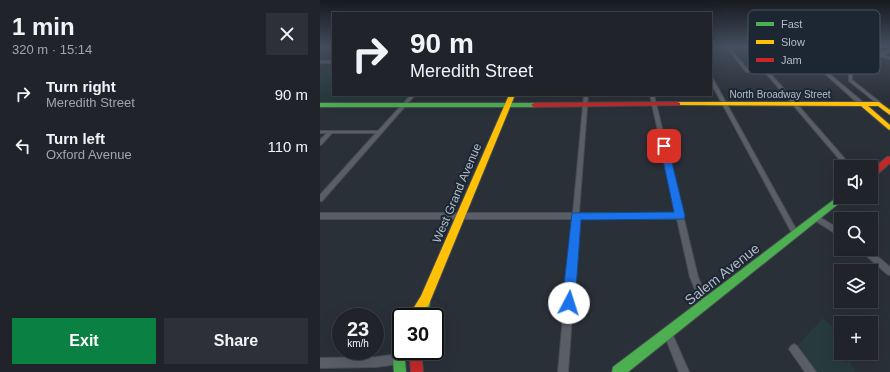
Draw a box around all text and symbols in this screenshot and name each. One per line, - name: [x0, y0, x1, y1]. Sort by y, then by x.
- legend: [748, 10, 880, 74]
- text: 1 min: [12, 13, 75, 40]
- button: close: [266, 13, 308, 55]
- text: Fast: [781, 18, 802, 30]
- icon: right: [344, 28, 396, 80]
- text: 90 m: [410, 28, 474, 59]
- text: Slow: [781, 36, 805, 48]
- text: 320 m · 15:14: [12, 42, 92, 57]
- text: Jam: [781, 54, 802, 66]
- text: Meredith Street: [410, 61, 533, 81]
- text: Turn right: [46, 78, 116, 95]
- icon: right: [12, 83, 34, 105]
- text: 90 m: [275, 86, 308, 103]
- street label: North Broadway Street: [729, 89, 831, 100]
- text: Meredith Street: [46, 95, 135, 110]
- pin: [647, 129, 681, 163]
- text: Turn left: [46, 130, 105, 147]
- icon: left: [12, 135, 34, 157]
- icon: arrive: [653, 135, 675, 157]
- text: 110 m: [267, 138, 308, 155]
- street label: West Grand Avenue: [430, 141, 484, 245]
- text: Oxford Avenue: [46, 147, 132, 162]
- map controls: [834, 160, 878, 360]
- button: sound: [834, 160, 878, 204]
- button: search: [834, 212, 878, 256]
- street label: Salem Avenue: [682, 240, 763, 308]
- button: layers: [834, 264, 878, 308]
- position arrow: [548, 282, 590, 324]
- speed limit sign: 30: [392, 308, 444, 360]
- button: +: [834, 316, 878, 360]
- button: Exit: [12, 318, 156, 364]
- button: Share: [164, 318, 308, 364]
- text: 23: [347, 318, 369, 340]
- text: km/h: [347, 338, 369, 349]

